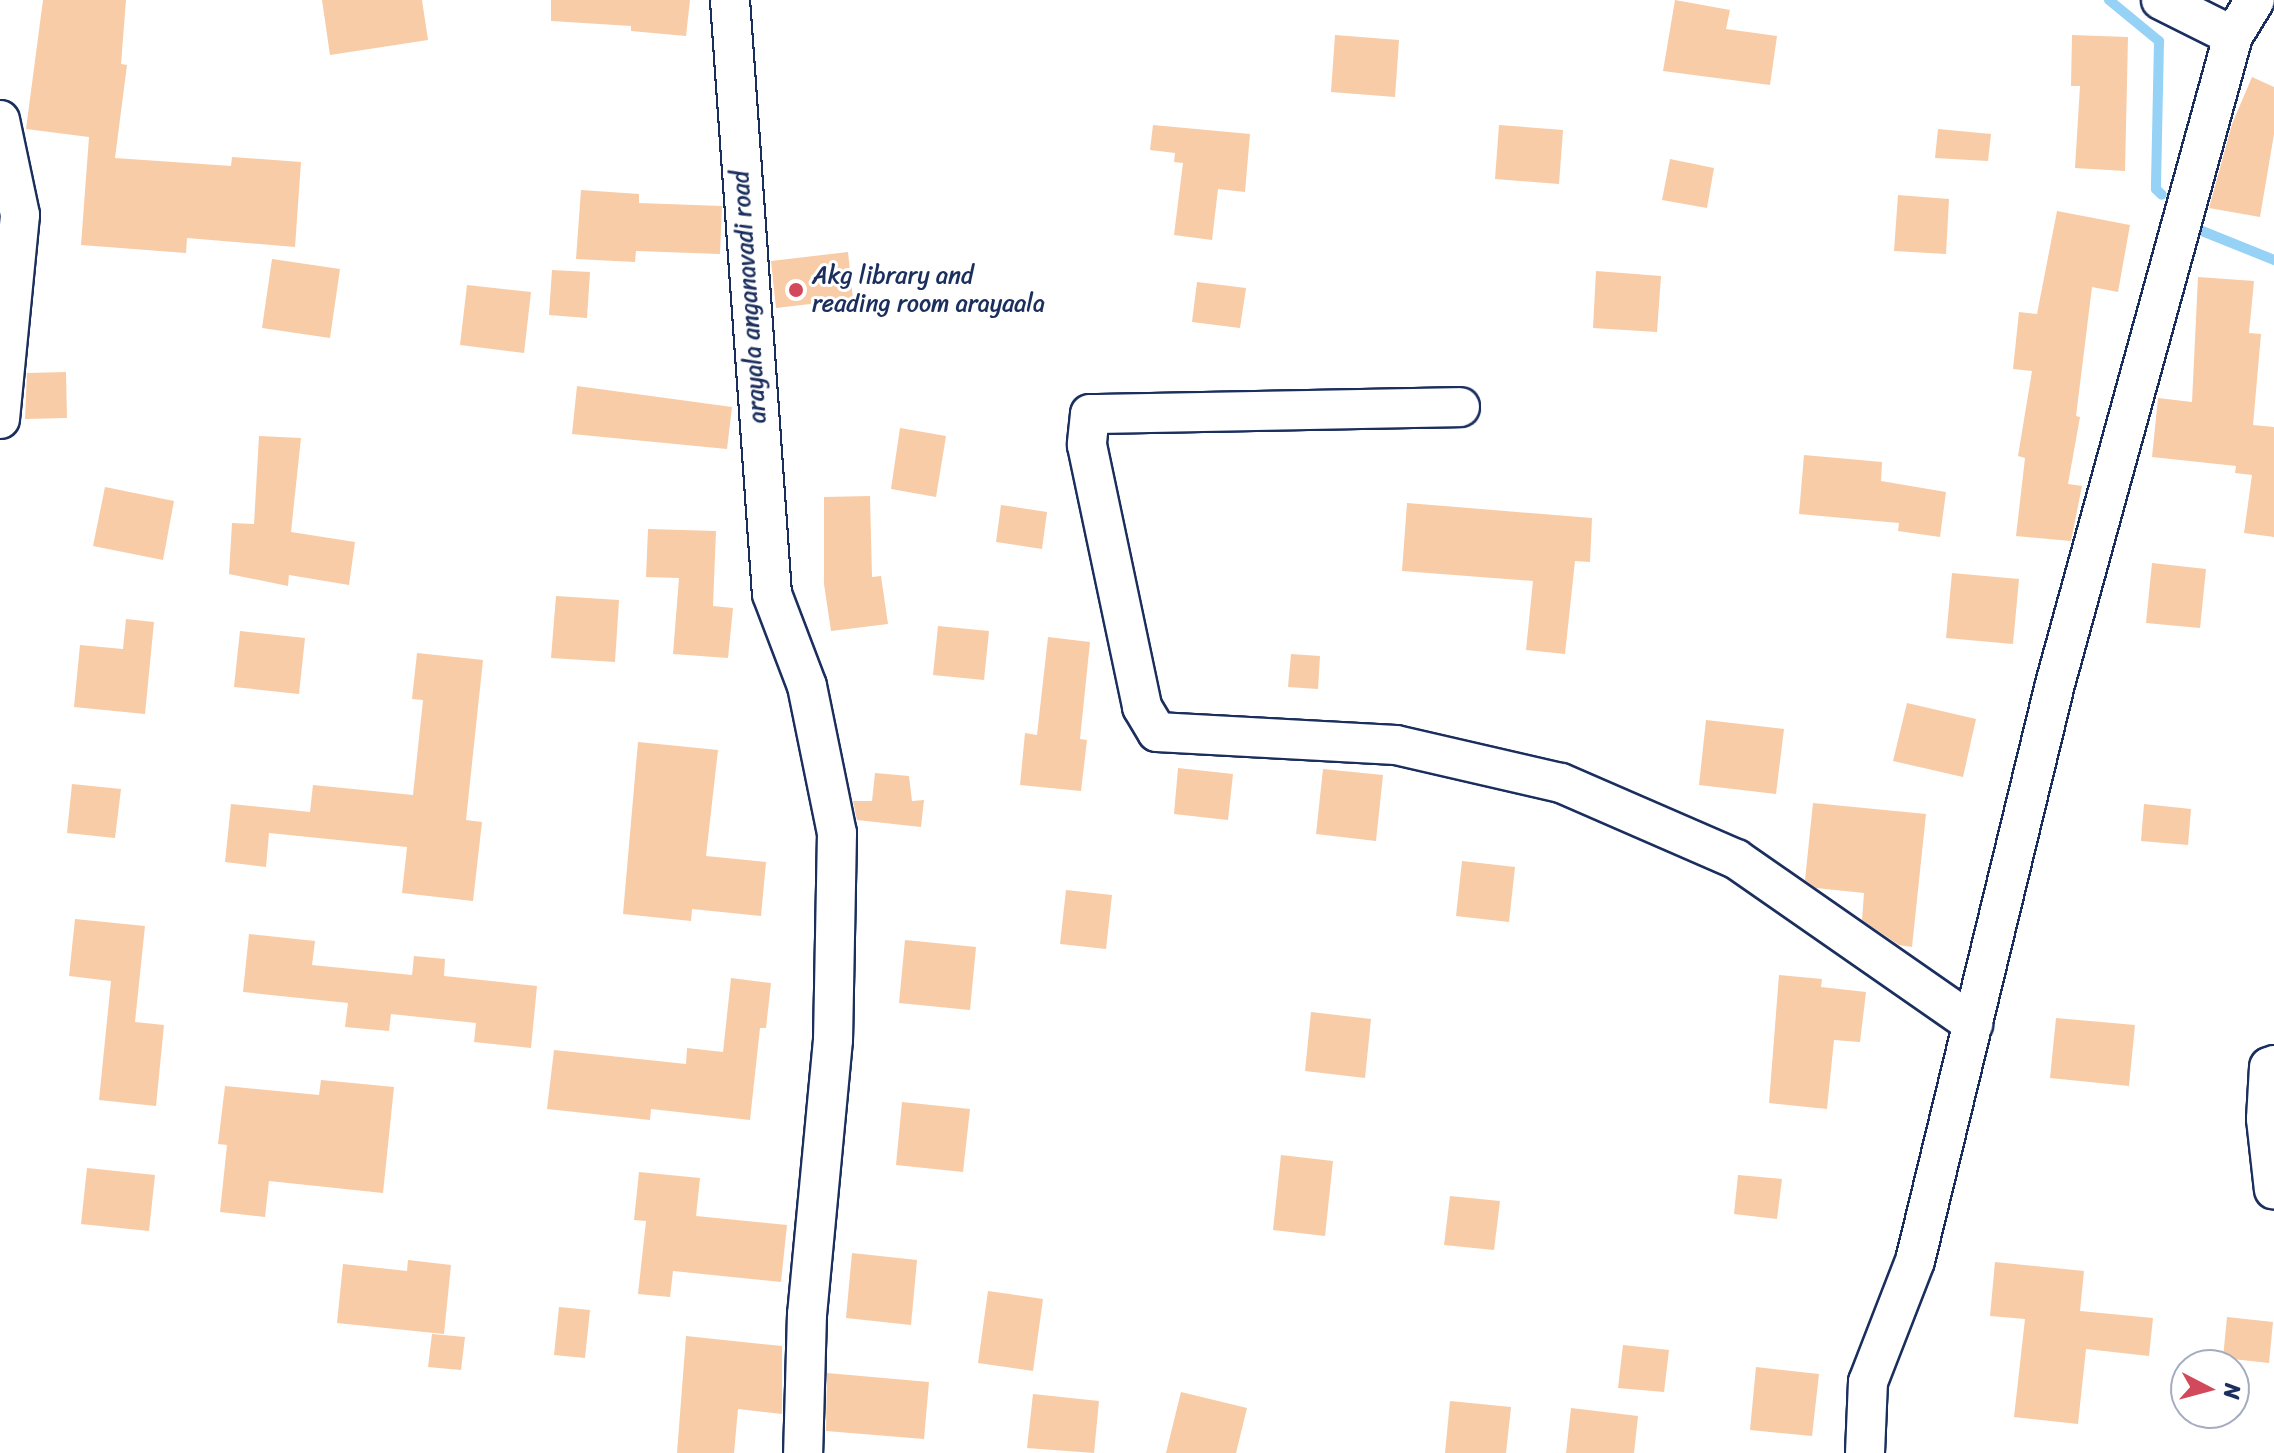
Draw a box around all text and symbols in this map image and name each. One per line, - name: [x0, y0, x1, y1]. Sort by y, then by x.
- street label: arayala anganavadi road: [726, 170, 772, 424]
- place label: Akg library and reading room arayaala: [812, 262, 1045, 318]
- marker: Akg library and reading room arayaala: [787, 281, 805, 299]
- north arrow: [2170, 1349, 2250, 1429]
- text: N: [2212, 1382, 2253, 1401]

